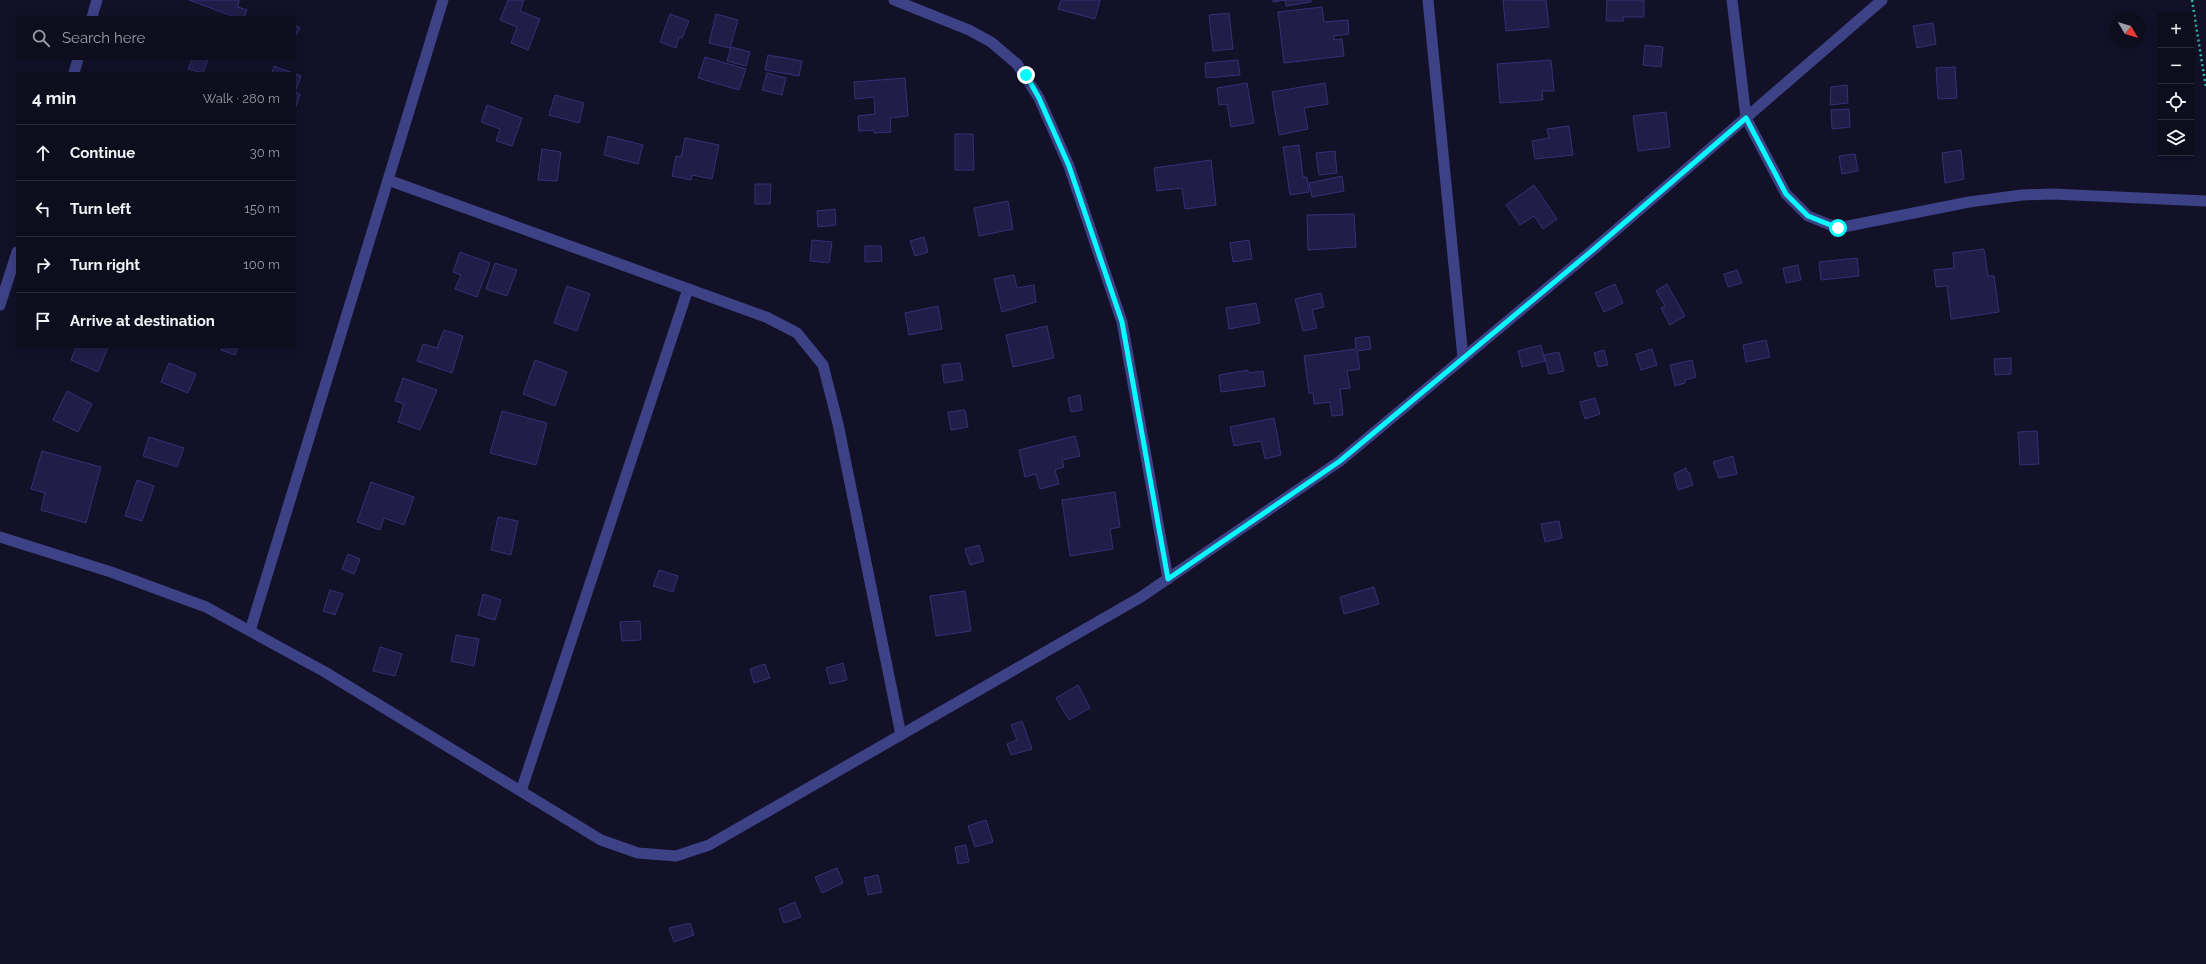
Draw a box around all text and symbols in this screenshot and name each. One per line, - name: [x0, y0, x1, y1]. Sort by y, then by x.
- north arrow: [2110, 12, 2146, 48]
- map controls: [2158, 12, 2194, 156]
- button: +: [2158, 12, 2194, 48]
- search box: [16, 16, 296, 60]
- icon: search: [30, 27, 52, 49]
- text: Search here: [62, 29, 145, 47]
- button: −: [2158, 48, 2194, 84]
- route end: [1017, 66, 1035, 84]
- button: locate: [2158, 84, 2194, 120]
- text: 4 min: [32, 88, 76, 108]
- text: Walk · 280 m: [203, 91, 280, 106]
- button: layers: [2158, 120, 2194, 156]
- icon: ahead: [32, 142, 54, 164]
- text: Continue: [70, 144, 135, 162]
- text: 30 m: [250, 145, 280, 160]
- icon: left: [32, 198, 54, 220]
- text: Turn left: [70, 200, 131, 218]
- text: 150 m: [244, 201, 280, 216]
- route start: [1829, 219, 1847, 237]
- icon: right: [32, 254, 54, 276]
- text: Turn right: [70, 256, 140, 274]
- text: 100 m: [243, 257, 280, 272]
- icon: arrive: [32, 310, 54, 332]
- text: Arrive at destination: [70, 312, 215, 330]

